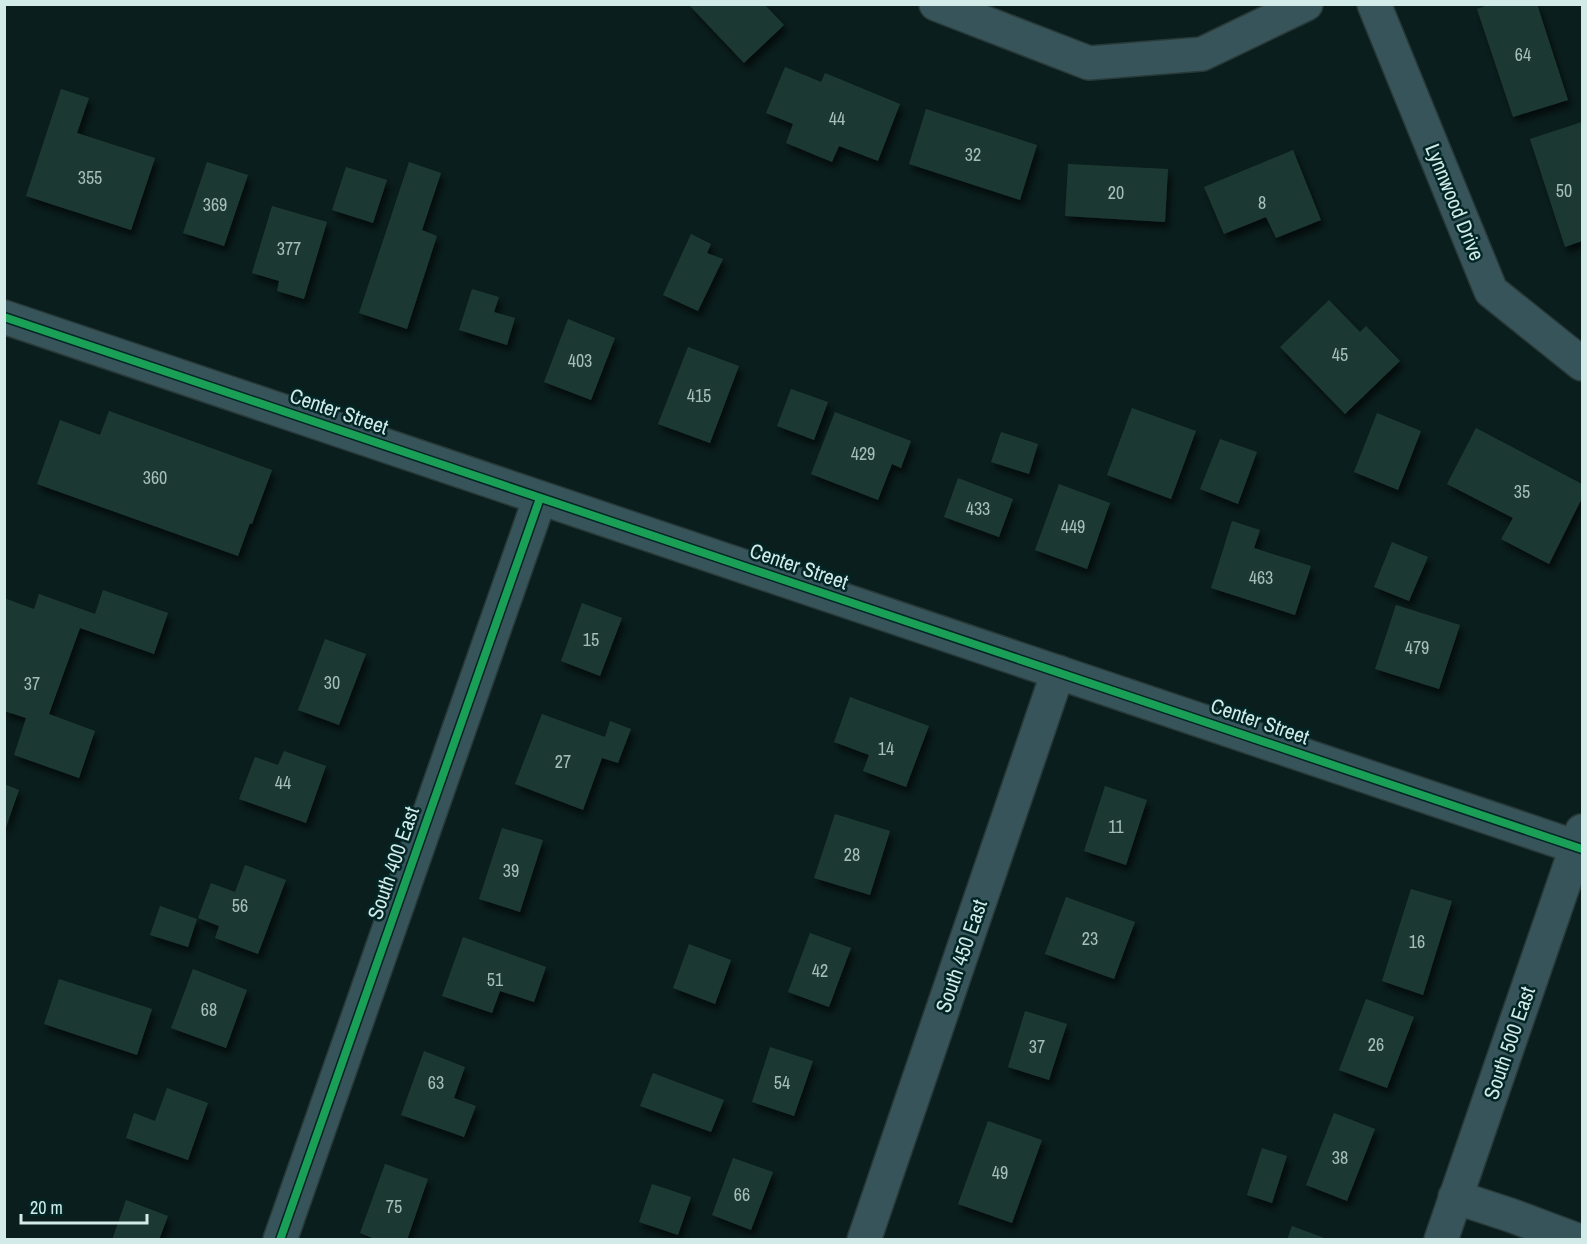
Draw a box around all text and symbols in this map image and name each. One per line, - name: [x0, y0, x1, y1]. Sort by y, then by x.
- house number: 64: [1515, 42, 1531, 67]
- house number: 44: [829, 106, 845, 131]
- street label: Lynnwood Drive: [1418, 139, 1492, 265]
- house number: 32: [965, 142, 981, 167]
- house number: 355: [78, 165, 102, 190]
- house number: 50: [1556, 178, 1572, 203]
- house number: 20: [1108, 180, 1124, 205]
- house number: 8: [1258, 190, 1266, 215]
- house number: 369: [203, 192, 227, 217]
- house number: 377: [277, 236, 301, 261]
- house number: 45: [1332, 342, 1348, 367]
- house number: 403: [568, 348, 592, 373]
- street label: Center Street: [286, 381, 392, 441]
- house number: 415: [687, 383, 711, 408]
- house number: 429: [851, 441, 875, 466]
- house number: 360: [143, 465, 167, 490]
- house number: 35: [1514, 479, 1530, 504]
- house number: 433: [966, 496, 990, 521]
- house number: 449: [1061, 514, 1085, 539]
- street label: Center Street: [746, 536, 852, 596]
- house number: 463: [1249, 565, 1273, 590]
- house number: 15: [583, 627, 599, 652]
- house number: 479: [1405, 635, 1429, 660]
- house number: 30: [324, 670, 340, 695]
- house number: 37: [24, 671, 40, 696]
- street label: Center Street: [1207, 691, 1313, 751]
- house number: 14: [878, 736, 894, 761]
- house number: 27: [555, 749, 571, 774]
- house number: 44: [275, 770, 291, 795]
- street label: South 400 East: [360, 802, 426, 923]
- house number: 11: [1108, 814, 1124, 839]
- house number: 28: [844, 842, 860, 867]
- house number: 39: [503, 858, 519, 883]
- house number: 56: [232, 893, 248, 918]
- street label: South 450 East: [928, 895, 994, 1016]
- house number: 23: [1082, 926, 1098, 951]
- house number: 16: [1409, 929, 1425, 954]
- house number: 42: [812, 958, 828, 983]
- house number: 51: [487, 967, 504, 992]
- street label: South 500 East: [1476, 982, 1542, 1103]
- house number: 68: [201, 997, 217, 1022]
- house number: 26: [1368, 1032, 1384, 1057]
- house number: 37: [1029, 1034, 1045, 1059]
- house number: 63: [428, 1070, 444, 1095]
- house number: 54: [774, 1070, 790, 1095]
- house number: 38: [1332, 1145, 1348, 1170]
- house number: 49: [992, 1160, 1008, 1185]
- house number: 66: [734, 1182, 750, 1207]
- scale bar: [21, 1187, 147, 1225]
- house number: 75: [386, 1194, 402, 1219]
- text: 20 m: [30, 1195, 63, 1220]

